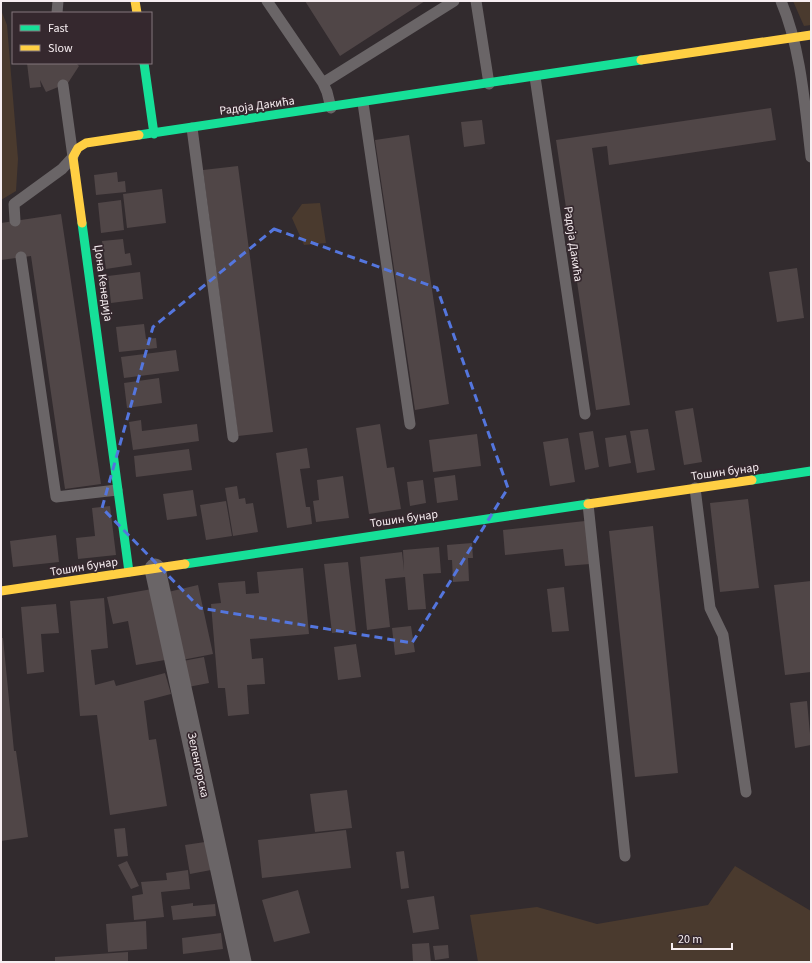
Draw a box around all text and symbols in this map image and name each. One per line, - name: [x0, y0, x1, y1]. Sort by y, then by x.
- legend: [12, 12, 152, 64]
- text: Fast: [48, 20, 68, 37]
- text: Slow: [48, 40, 73, 57]
- street label: Радоја Дакића: [218, 92, 296, 120]
- street label: Радоја Дакића: [559, 205, 587, 283]
- street label: Џона Кенедија: [89, 244, 117, 322]
- street label: Тошин бунар: [690, 459, 760, 485]
- street label: Тошин бунар: [369, 506, 439, 532]
- street label: Тошин бунар: [49, 553, 120, 581]
- street label: Зеленгорска: [183, 731, 213, 799]
- scale bar: [672, 925, 732, 951]
- text: 20 m: [678, 931, 702, 948]

